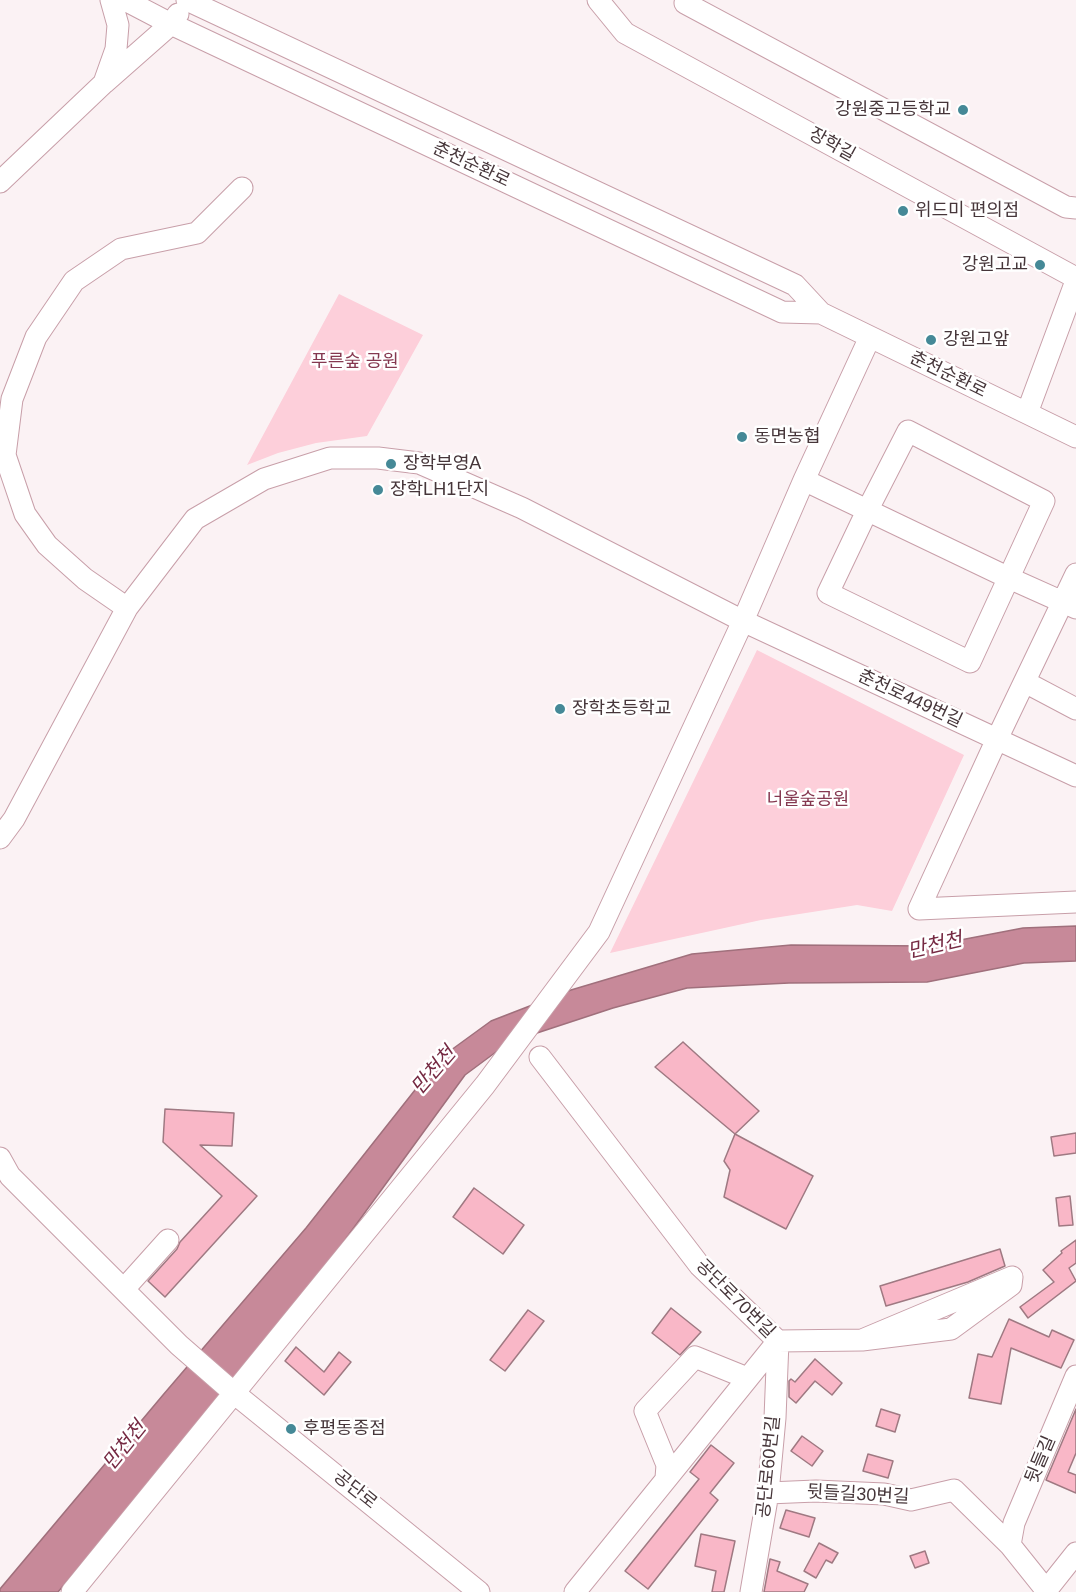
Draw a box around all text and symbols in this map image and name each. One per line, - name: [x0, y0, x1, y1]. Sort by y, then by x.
- place label: 강원중고등학교: [835, 99, 951, 121]
- marker: 강원중고등학교: [956, 103, 970, 117]
- street label: 장학길: [805, 124, 859, 166]
- street label: 춘천순환로: [429, 138, 513, 192]
- place label: 위드미 편의점: [915, 200, 1019, 222]
- marker: 위드미 편의점: [896, 204, 910, 218]
- place label: 강원고교: [962, 254, 1028, 276]
- marker: 강원고교: [1033, 258, 1047, 272]
- place label: 강원고앞: [943, 329, 1009, 351]
- marker: 강원고앞: [924, 333, 938, 347]
- street label: 춘천순환로: [906, 347, 990, 403]
- park label: 푸른숲 공원: [311, 351, 399, 373]
- place label: 동면농협: [754, 426, 820, 448]
- marker: 동면농협: [735, 430, 749, 444]
- place label: 장학부영A: [403, 453, 481, 475]
- marker: 장학부영A: [384, 457, 398, 471]
- place label: 장학LH1단지: [390, 479, 489, 501]
- marker: 장학LH1단지: [371, 483, 385, 497]
- street label: 춘천로449번길: [854, 665, 966, 733]
- place label: 장학초등학교: [572, 698, 671, 720]
- marker: 장학초등학교: [553, 702, 567, 716]
- park label: 너울숲공원: [767, 789, 849, 811]
- water label: 만천천: [905, 928, 965, 964]
- water label: 만천천: [407, 1042, 461, 1100]
- street label: 공단로70번길: [691, 1255, 779, 1343]
- street label: 공단로60번길: [753, 1415, 785, 1519]
- water label: 만천천: [98, 1417, 152, 1475]
- place label: 후평동종점: [303, 1418, 386, 1440]
- marker: 후평동종점: [284, 1422, 298, 1436]
- street label: 뒷들길: [1021, 1433, 1061, 1487]
- street label: 공단로: [329, 1466, 381, 1514]
- street label: 뒷들길30번길: [806, 1482, 910, 1508]

